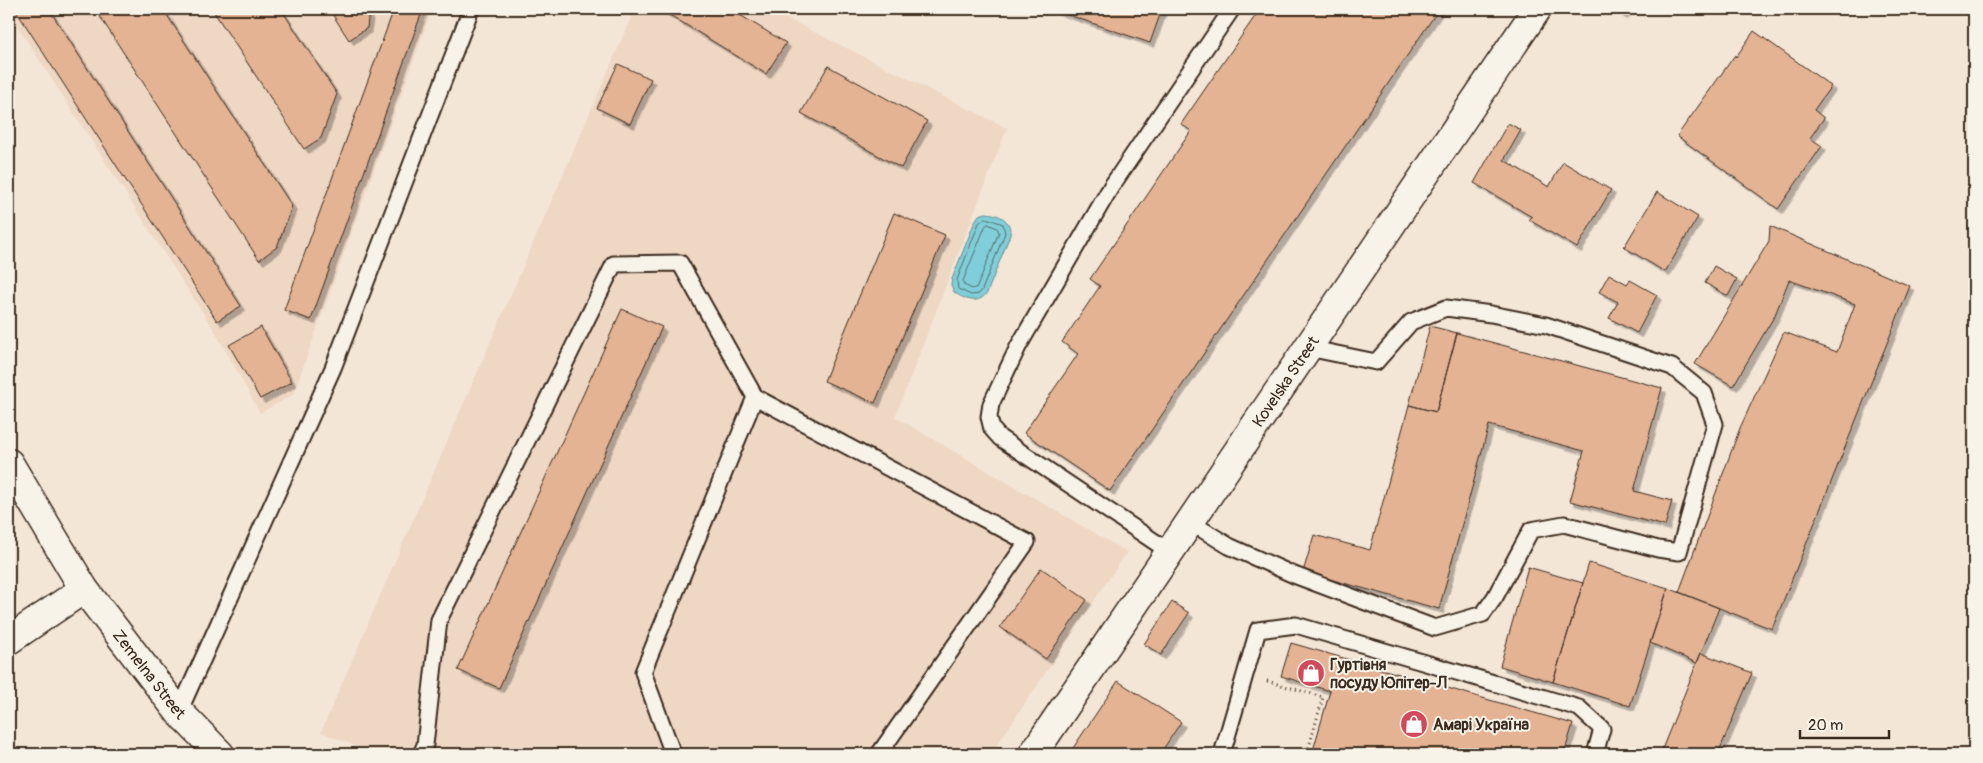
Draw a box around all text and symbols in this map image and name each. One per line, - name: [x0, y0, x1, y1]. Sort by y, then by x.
- street label: Kovelska Street: [1248, 332, 1324, 431]
- street label: Zemelna Street: [108, 626, 190, 724]
- place label: Гуртівня посуду Юпітер-Л: [1330, 655, 1448, 693]
- shop icon: Гуртівня посуду Юпітер-Л: [1296, 658, 1326, 688]
- scale bar: [1800, 708, 1889, 740]
- shop icon: Амарі Україна: [1399, 709, 1429, 739]
- place label: Амарі Україна: [1433, 715, 1529, 735]
- text: 20 m: [1808, 716, 1843, 735]

